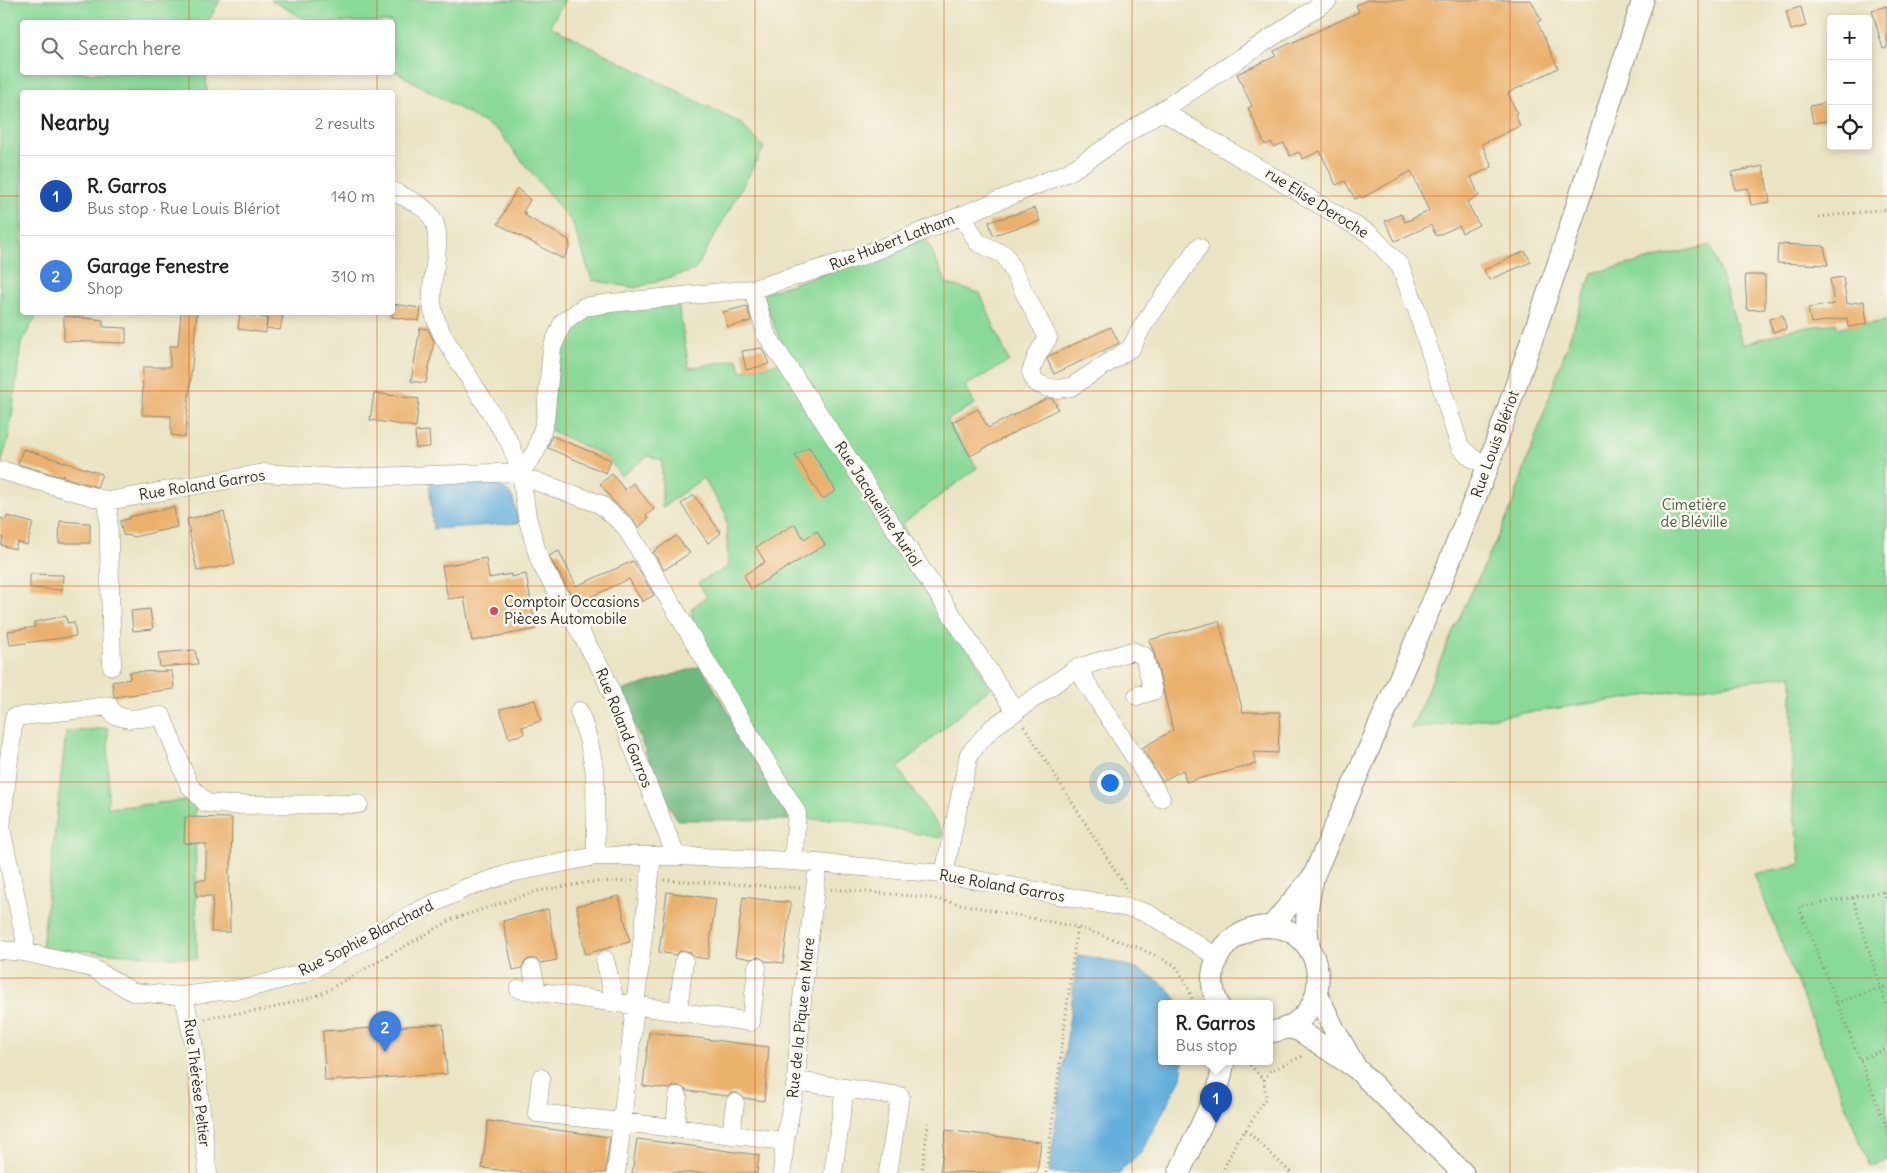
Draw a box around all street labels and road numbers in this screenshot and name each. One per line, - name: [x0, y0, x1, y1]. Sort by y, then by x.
- street label: rue Elise Deroche: [1262, 163, 1372, 242]
- street label: Rue Hubert Latham: [827, 209, 957, 274]
- street label: Rue Louis Blériot: [1466, 388, 1523, 500]
- street label: Rue Jacqueline Auriol: [831, 438, 926, 570]
- street label: Rue Roland Garros: [138, 465, 266, 504]
- street label: Rue Roland Garros: [592, 665, 657, 791]
- street label: Rue Roland Garros: [938, 865, 1067, 906]
- street label: Rue Sophie Blanchard: [295, 895, 437, 980]
- street label: Rue de la Pique en Mare: [783, 937, 818, 1099]
- street label: Rue Thérèse Peltier: [180, 1018, 215, 1148]

